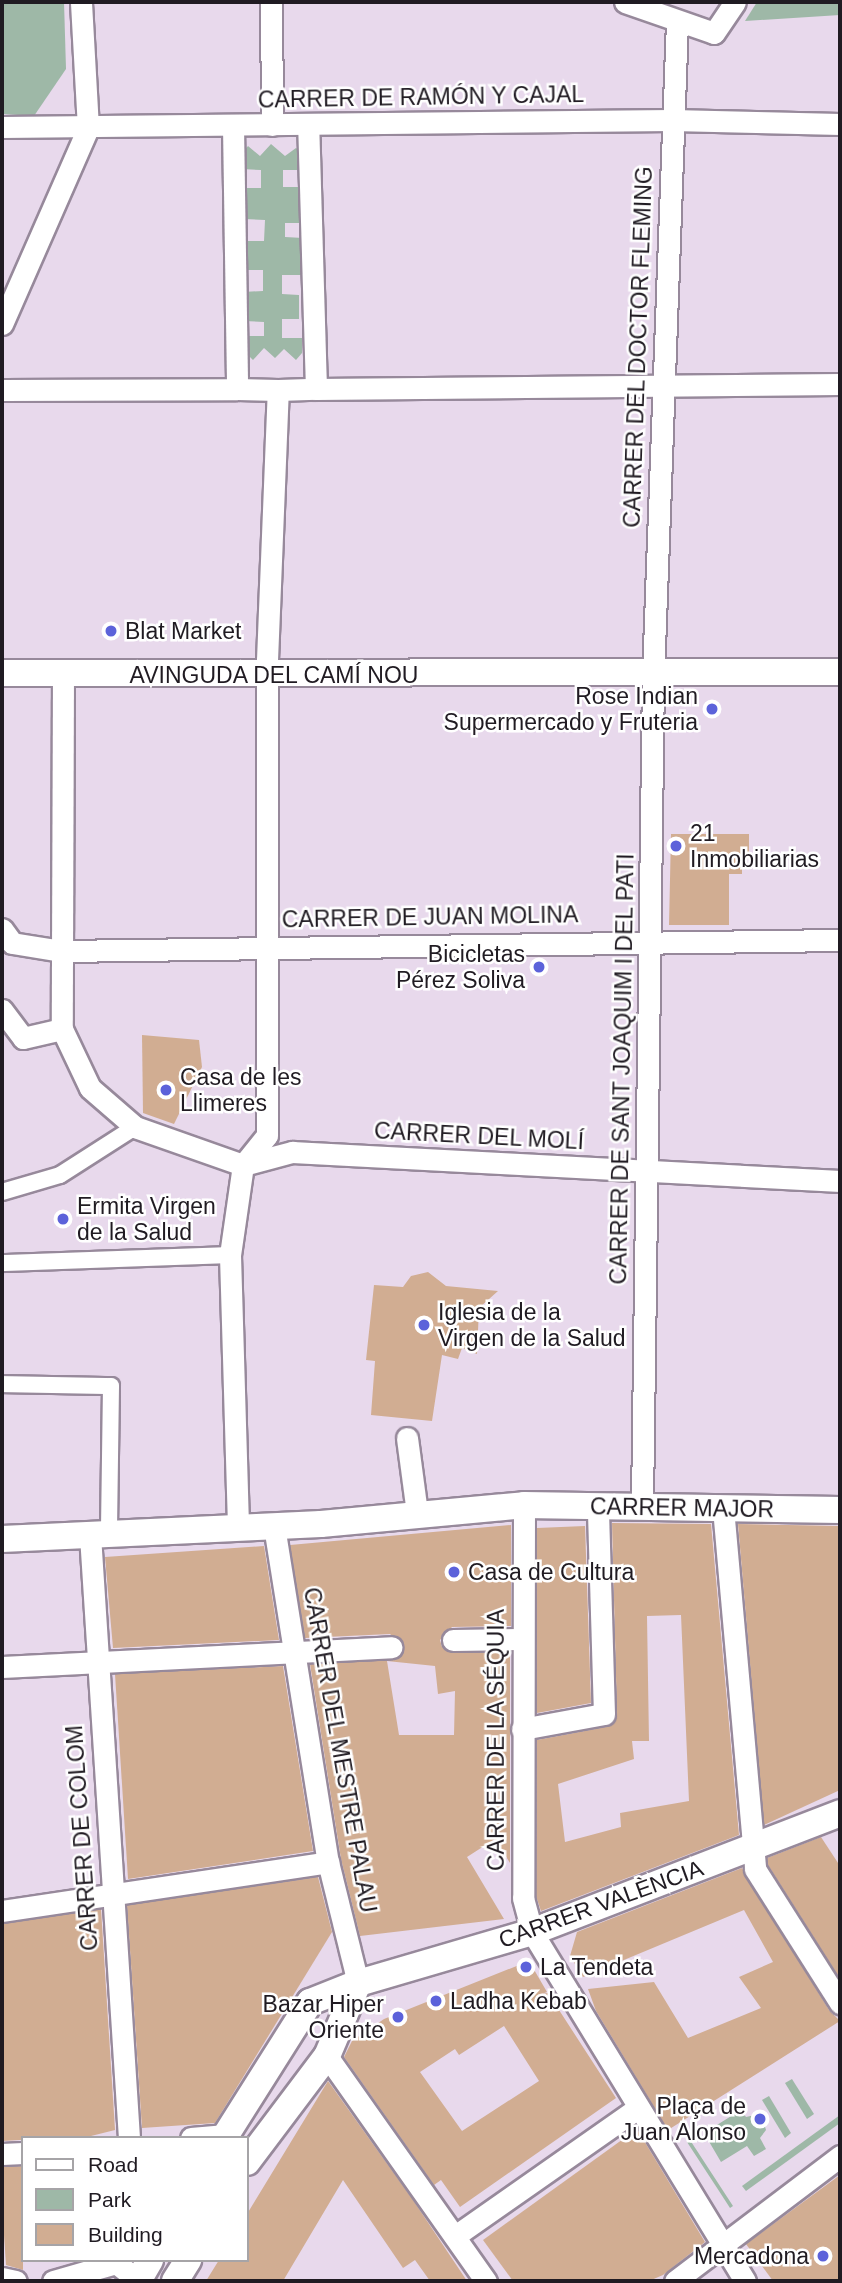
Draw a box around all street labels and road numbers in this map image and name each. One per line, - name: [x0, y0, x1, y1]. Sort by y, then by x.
- street label: CARRER DE RAMÓN Y CAJAL: [257, 80, 585, 114]
- street label: CARRER DEL DOCTOR FLEMING: [618, 165, 658, 529]
- street label: AVINGUDA DEL CAMÍ NOU: [129, 661, 419, 689]
- street label: CARRER DE SANT JOAQUIM I DEL PATI: [604, 853, 640, 1285]
- street label: CARRER DE JUAN MOLINA: [282, 901, 578, 933]
- street label: CARRER DEL MOLÍ: [373, 1117, 585, 1155]
- street label: CARRER MAJOR: [590, 1493, 774, 1523]
- street label: CARRER DEL MESTRE PALAU: [298, 1585, 382, 1915]
- street label: CARRER DE LA SÉQUIA: [482, 1608, 510, 1872]
- street label: CARRER DE COLOM: [60, 1724, 104, 1952]
- street label: CARRER VALÈNCIA: [495, 1854, 707, 1954]

